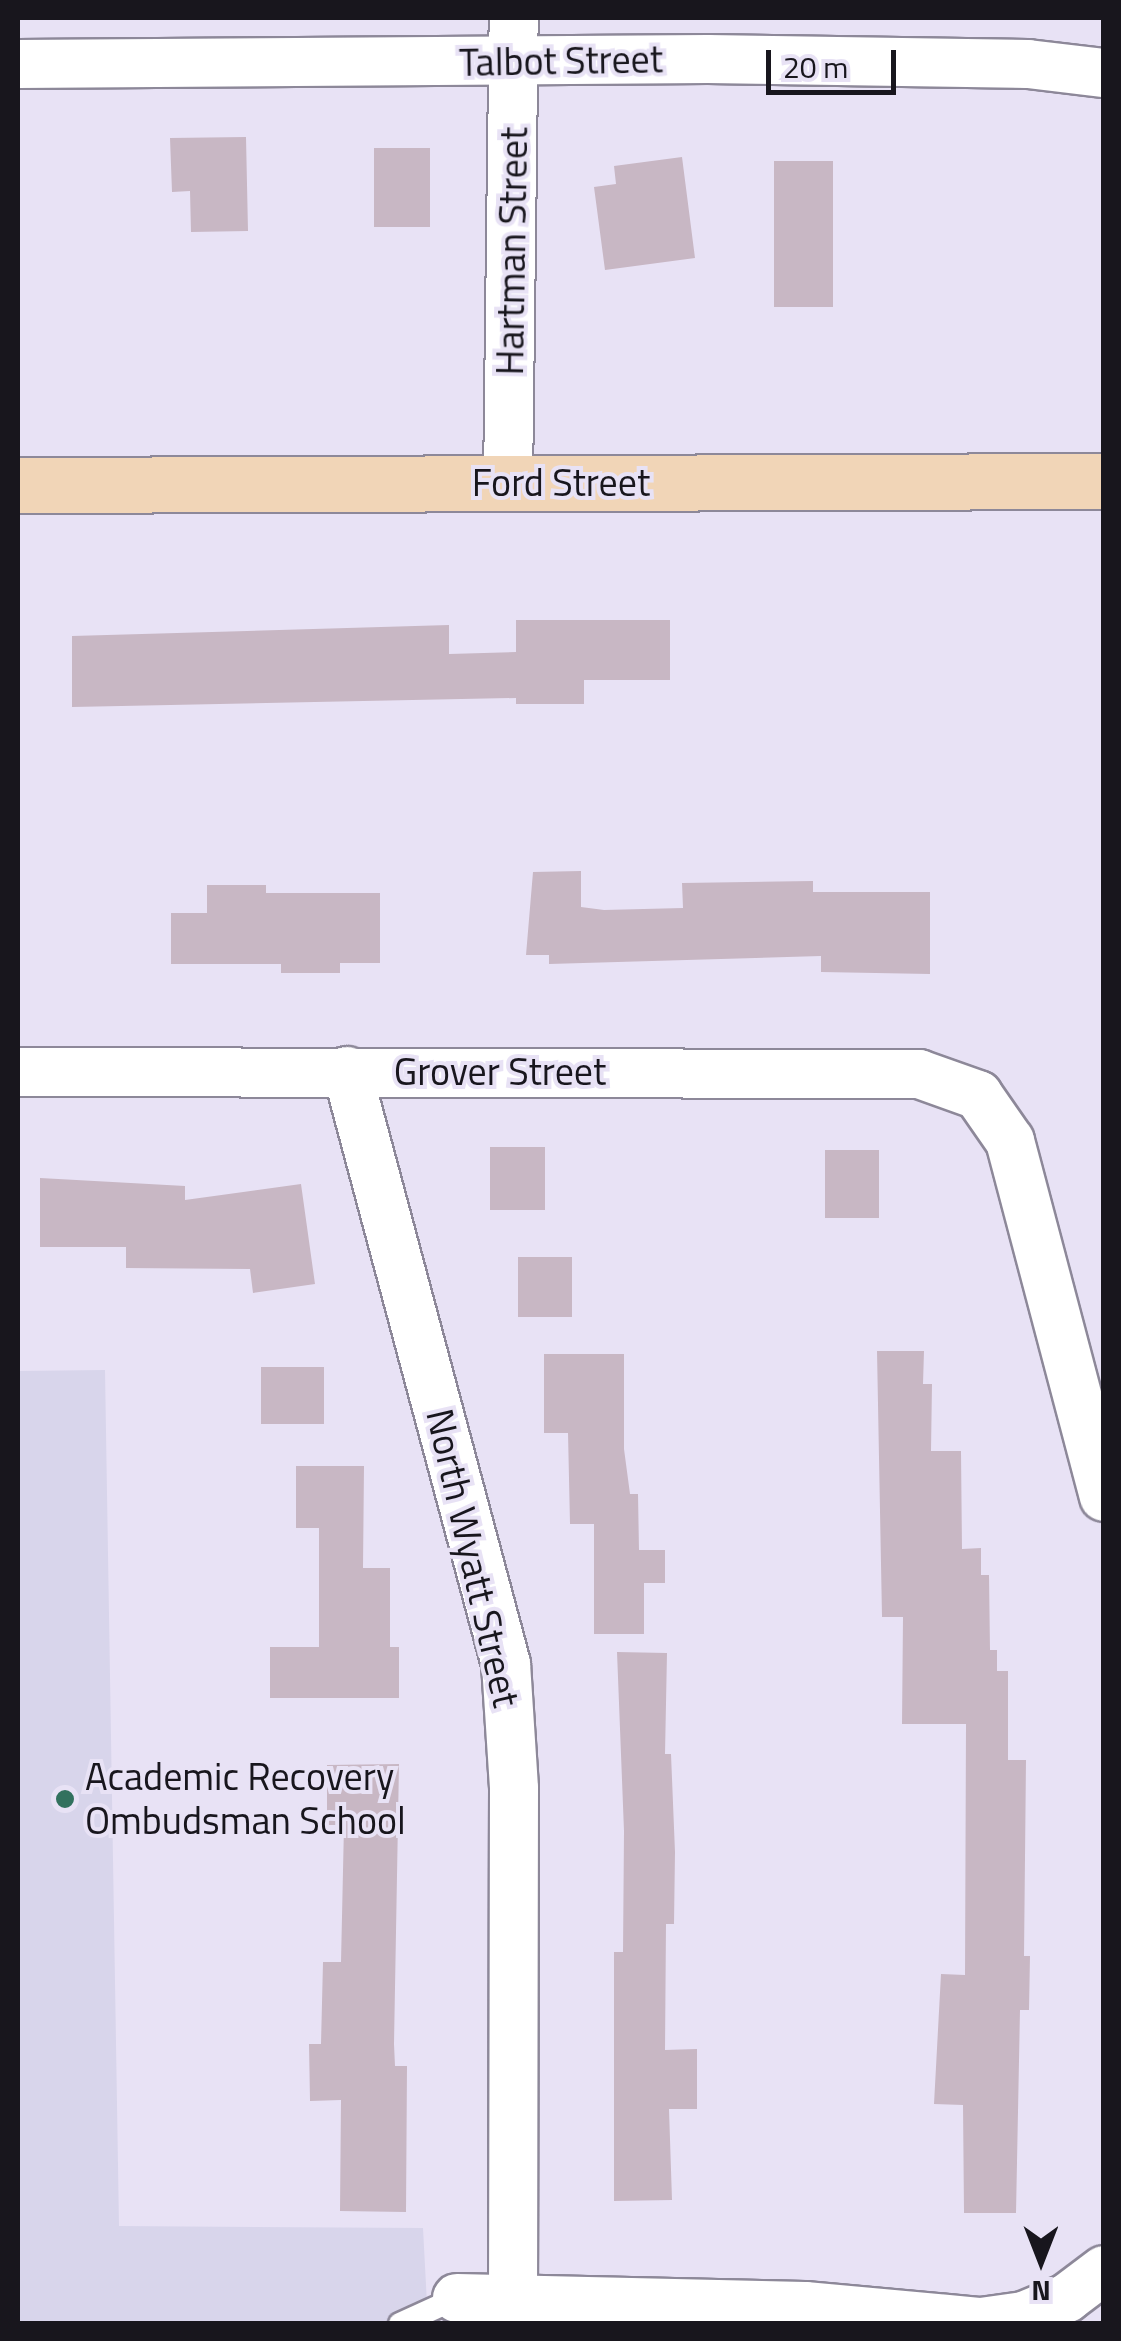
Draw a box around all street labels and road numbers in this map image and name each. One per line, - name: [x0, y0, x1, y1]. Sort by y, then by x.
- street label: Talbot Street: [459, 36, 663, 86]
- street label: Hartman Street: [487, 126, 537, 376]
- street label: Ford Street: [472, 460, 650, 506]
- street label: Grover Street: [394, 1049, 606, 1095]
- street label: North Wyatt Street: [417, 1405, 529, 1711]

